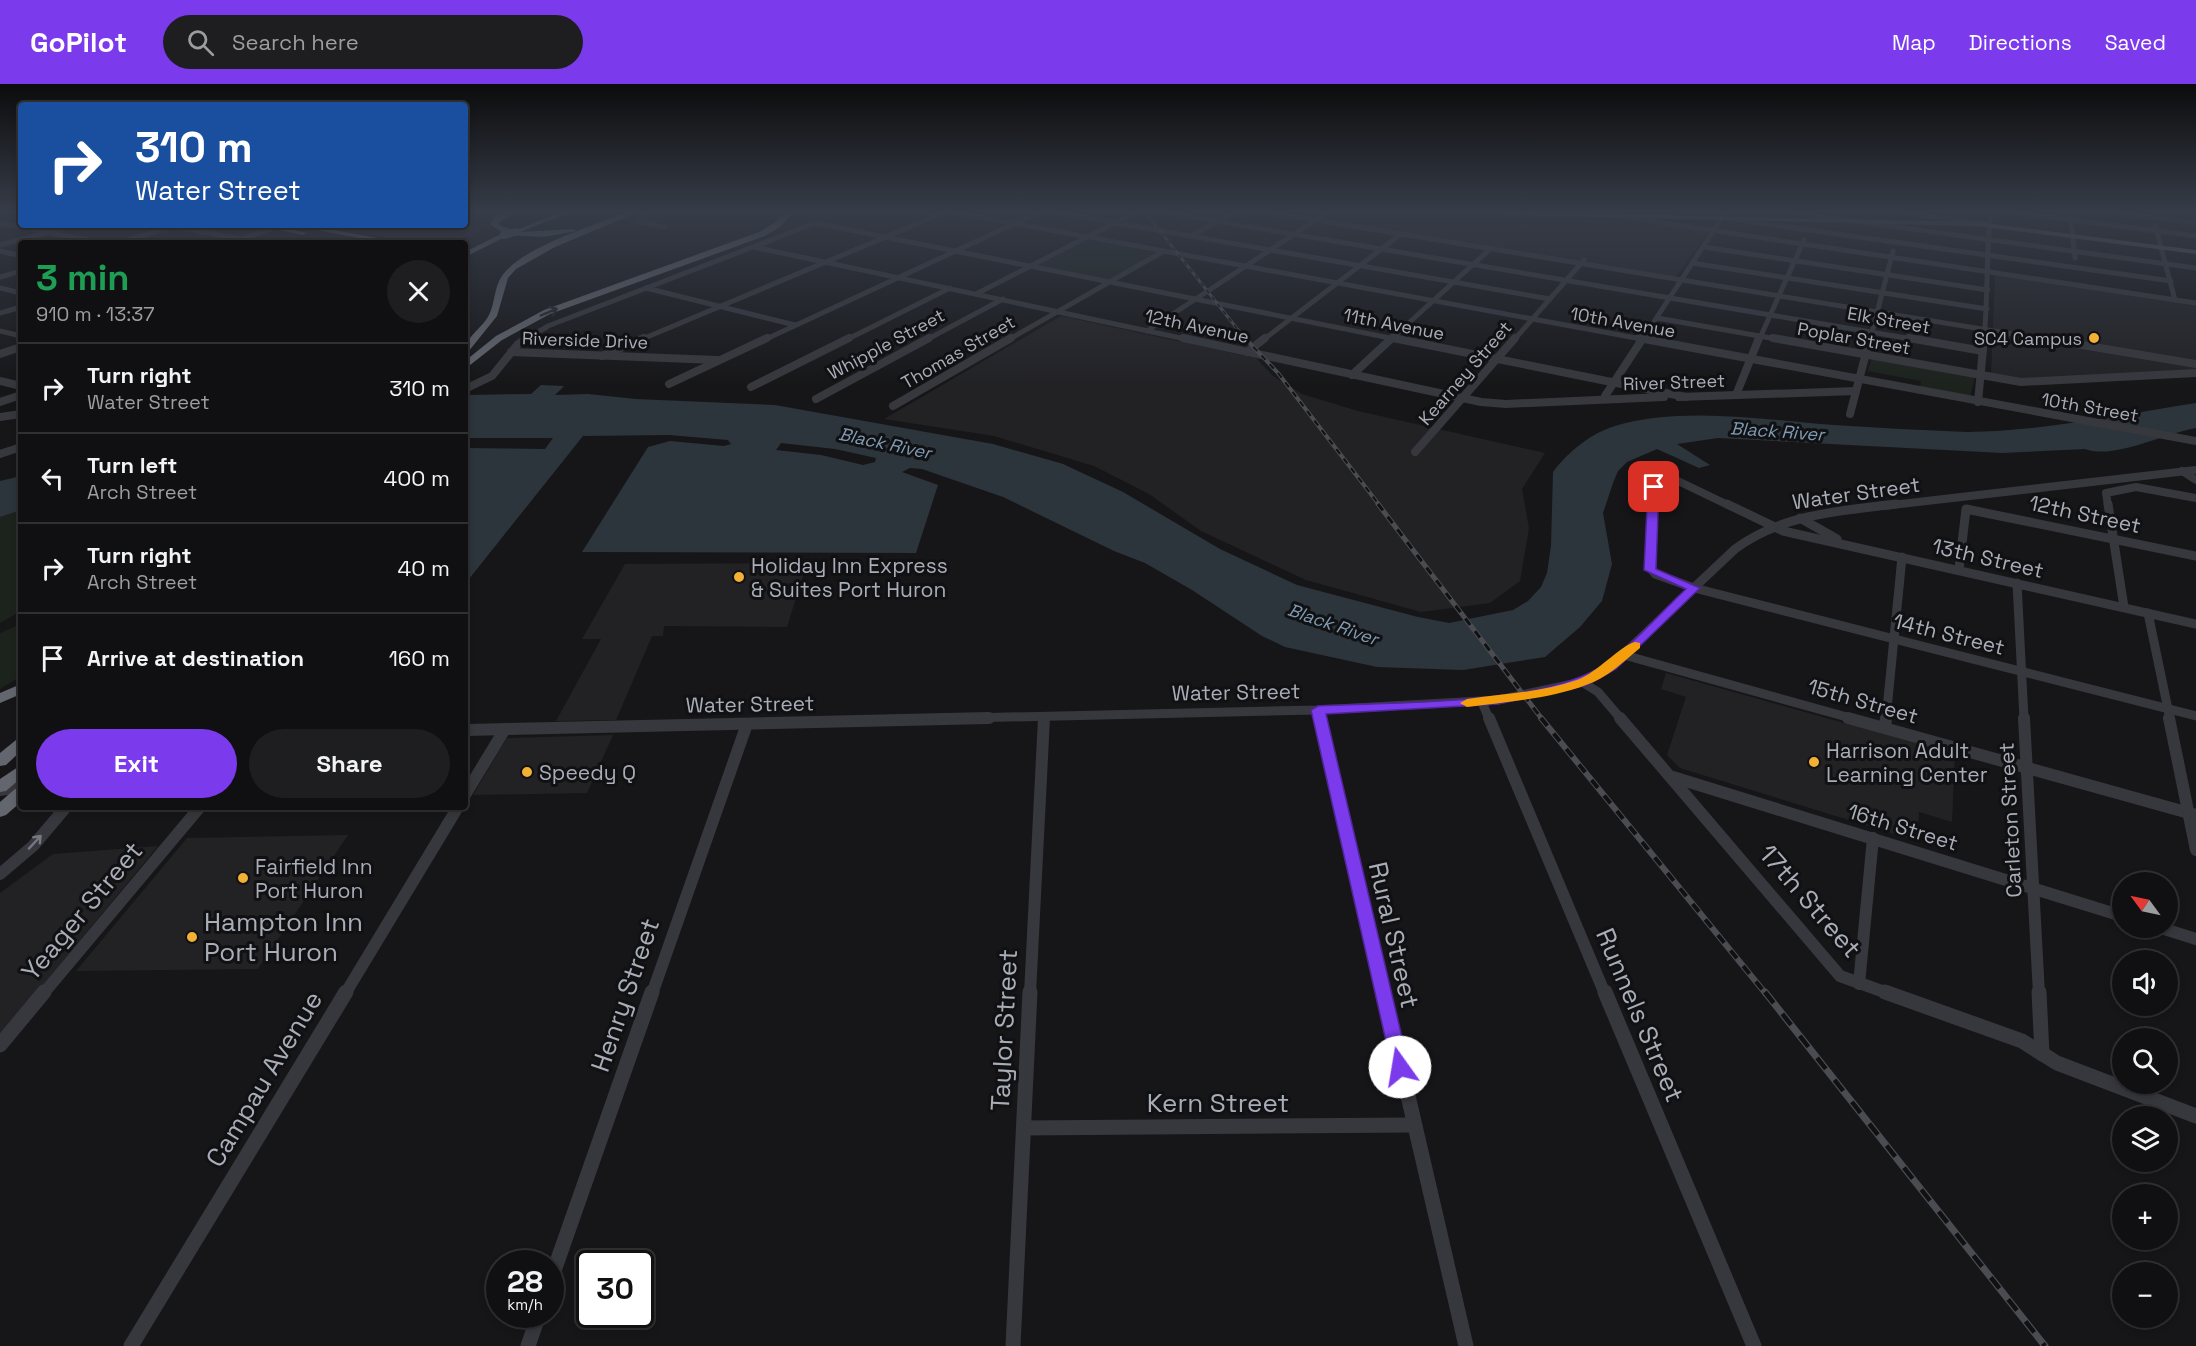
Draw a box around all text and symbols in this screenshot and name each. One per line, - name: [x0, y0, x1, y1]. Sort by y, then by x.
- search box: [163, 15, 583, 69]
- text: GoPilot: [30, 24, 127, 60]
- icon: search: [184, 26, 217, 59]
- text: Search here: [232, 28, 359, 56]
- text: Map: [1892, 29, 1936, 56]
- text: Directions: [1969, 29, 2072, 56]
- text: Saved: [2105, 29, 2166, 56]
- text: 310 m: [135, 121, 253, 174]
- icon: right: [36, 126, 114, 204]
- text: Water Street: [135, 173, 301, 208]
- text: 3 min: [36, 255, 130, 301]
- button: close: [387, 260, 450, 323]
- text: 910 m · 13:37: [36, 301, 155, 327]
- street label: 10th Avenue: [1569, 301, 1677, 343]
- street label: Elk Street: [1846, 301, 1932, 339]
- street label: 11th Avenue: [1342, 303, 1446, 345]
- street label: Whipple Street: [824, 304, 948, 384]
- street label: 12th Avenue: [1143, 304, 1251, 348]
- one-way arrow: [539, 306, 557, 317]
- street label: Thomas Street: [897, 310, 1019, 394]
- street label: Kearney Street: [1413, 316, 1517, 430]
- street label: Poplar Street: [1796, 317, 1912, 359]
- street label: Riverside Drive: [522, 326, 648, 354]
- place label: SC4 Campus: [1974, 327, 2082, 350]
- marker: SC4 Campus: [2087, 331, 2101, 345]
- text: Turn right: [87, 361, 192, 389]
- street label: River Street: [1623, 369, 1725, 395]
- icon: right: [36, 372, 69, 405]
- text: 310 m: [389, 374, 450, 402]
- street label: 10th Street: [2040, 387, 2140, 427]
- text: Water Street: [87, 389, 210, 415]
- water label: Black River: [1729, 416, 1827, 446]
- water label: Black River: [837, 422, 936, 464]
- text: Turn left: [87, 451, 177, 479]
- pin: [1628, 461, 1679, 512]
- icon: left: [36, 462, 69, 495]
- text: 400 m: [383, 464, 450, 492]
- icon: arrive: [1637, 470, 1670, 503]
- street label: Water Street: [1790, 471, 1922, 515]
- text: Arch Street: [87, 479, 197, 505]
- street label: 12th Street: [2027, 489, 2143, 539]
- street label: 13th Street: [1930, 532, 2046, 584]
- text: Turn right: [87, 541, 192, 569]
- icon: right: [36, 552, 69, 585]
- place label: Holiday Inn Express & Suites Port Huron: [751, 552, 948, 603]
- text: 40 m: [398, 554, 450, 582]
- text: Arch Street: [87, 569, 197, 595]
- marker: Holiday Inn Express & Suites Port Huron: [732, 570, 746, 584]
- water label: Black River: [1285, 598, 1383, 651]
- street label: 14th Street: [1890, 607, 2008, 661]
- icon: arrive: [36, 642, 69, 675]
- text: Arrive at destination: [87, 644, 304, 672]
- text: 160 m: [389, 644, 450, 672]
- street label: 15th Street: [1805, 672, 1921, 730]
- street label: Water Street: [1171, 677, 1301, 707]
- street label: Water Street: [685, 689, 815, 719]
- button: Exit: [36, 729, 237, 798]
- button: Share: [249, 729, 450, 798]
- place label: Harrison Adult Learning Center: [1826, 737, 1988, 788]
- street label: Carleton Street: [1992, 742, 2028, 898]
- marker: Harrison Adult Learning Center: [1807, 755, 1821, 769]
- place label: Speedy Q: [539, 759, 636, 786]
- marker: Speedy Q: [520, 765, 534, 779]
- street label: 16th Street: [1845, 797, 1961, 857]
- street label: Yeager Street: [14, 834, 150, 988]
- one-way arrow: [28, 835, 42, 850]
- street label: 17th Street: [1751, 837, 1869, 965]
- place label: Fairfield Inn Port Huron: [255, 853, 373, 904]
- street label: Rural Street: [1361, 859, 1427, 1011]
- marker: Fairfield Inn Port Huron: [236, 871, 250, 885]
- north arrow: [2112, 872, 2178, 938]
- map controls: [2112, 872, 2178, 1328]
- place label: Hampton Inn Port Huron: [204, 905, 363, 969]
- street label: Henry Street: [583, 914, 667, 1076]
- street label: Runnels Street: [1588, 923, 1692, 1107]
- marker: Hampton Inn Port Huron: [185, 930, 199, 944]
- street label: Taylor Street: [983, 948, 1025, 1112]
- button: sound: [2112, 950, 2178, 1016]
- street label: Campau Avenue: [198, 985, 330, 1173]
- button: search: [2112, 1028, 2178, 1094]
- position arrow: [1368, 1035, 1432, 1099]
- street label: Kern Street: [1147, 1086, 1289, 1120]
- button: layers: [2112, 1106, 2178, 1172]
- button: +: [2112, 1184, 2178, 1250]
- speed limit sign: 30: [576, 1250, 654, 1328]
- text: 28: [507, 1262, 543, 1301]
- button: −: [2112, 1262, 2178, 1328]
- text: km/h: [507, 1295, 543, 1314]

